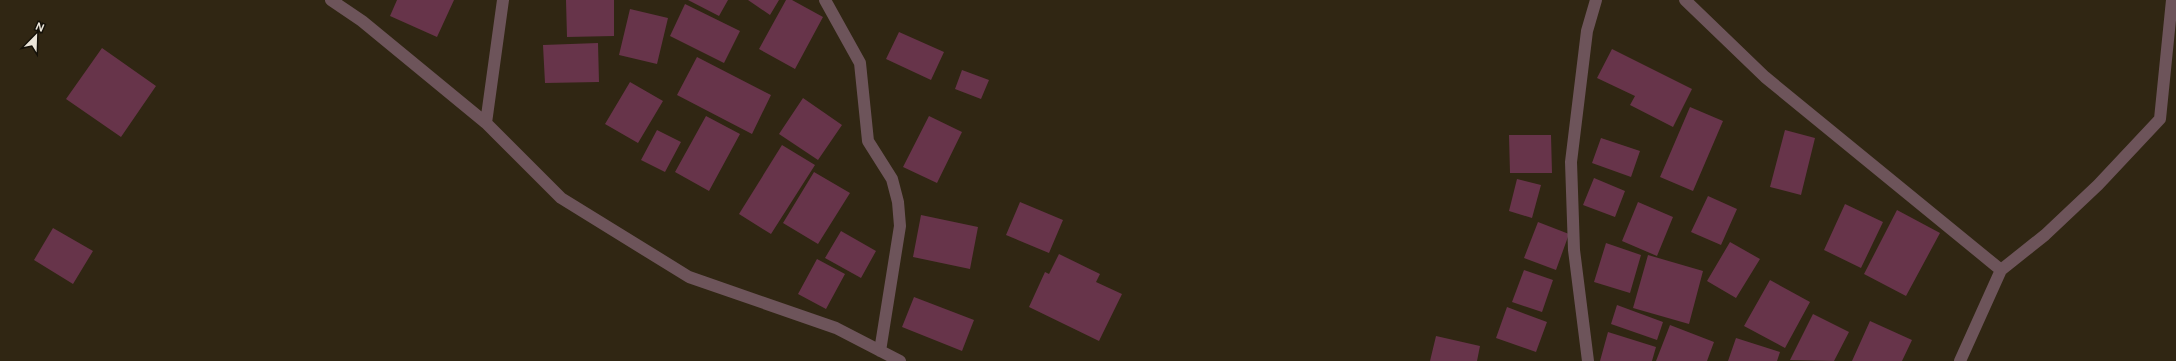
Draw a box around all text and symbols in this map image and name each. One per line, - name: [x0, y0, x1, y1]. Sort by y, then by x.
- north arrow: [16, 16, 56, 56]
- text: N: [33, 19, 46, 35]

